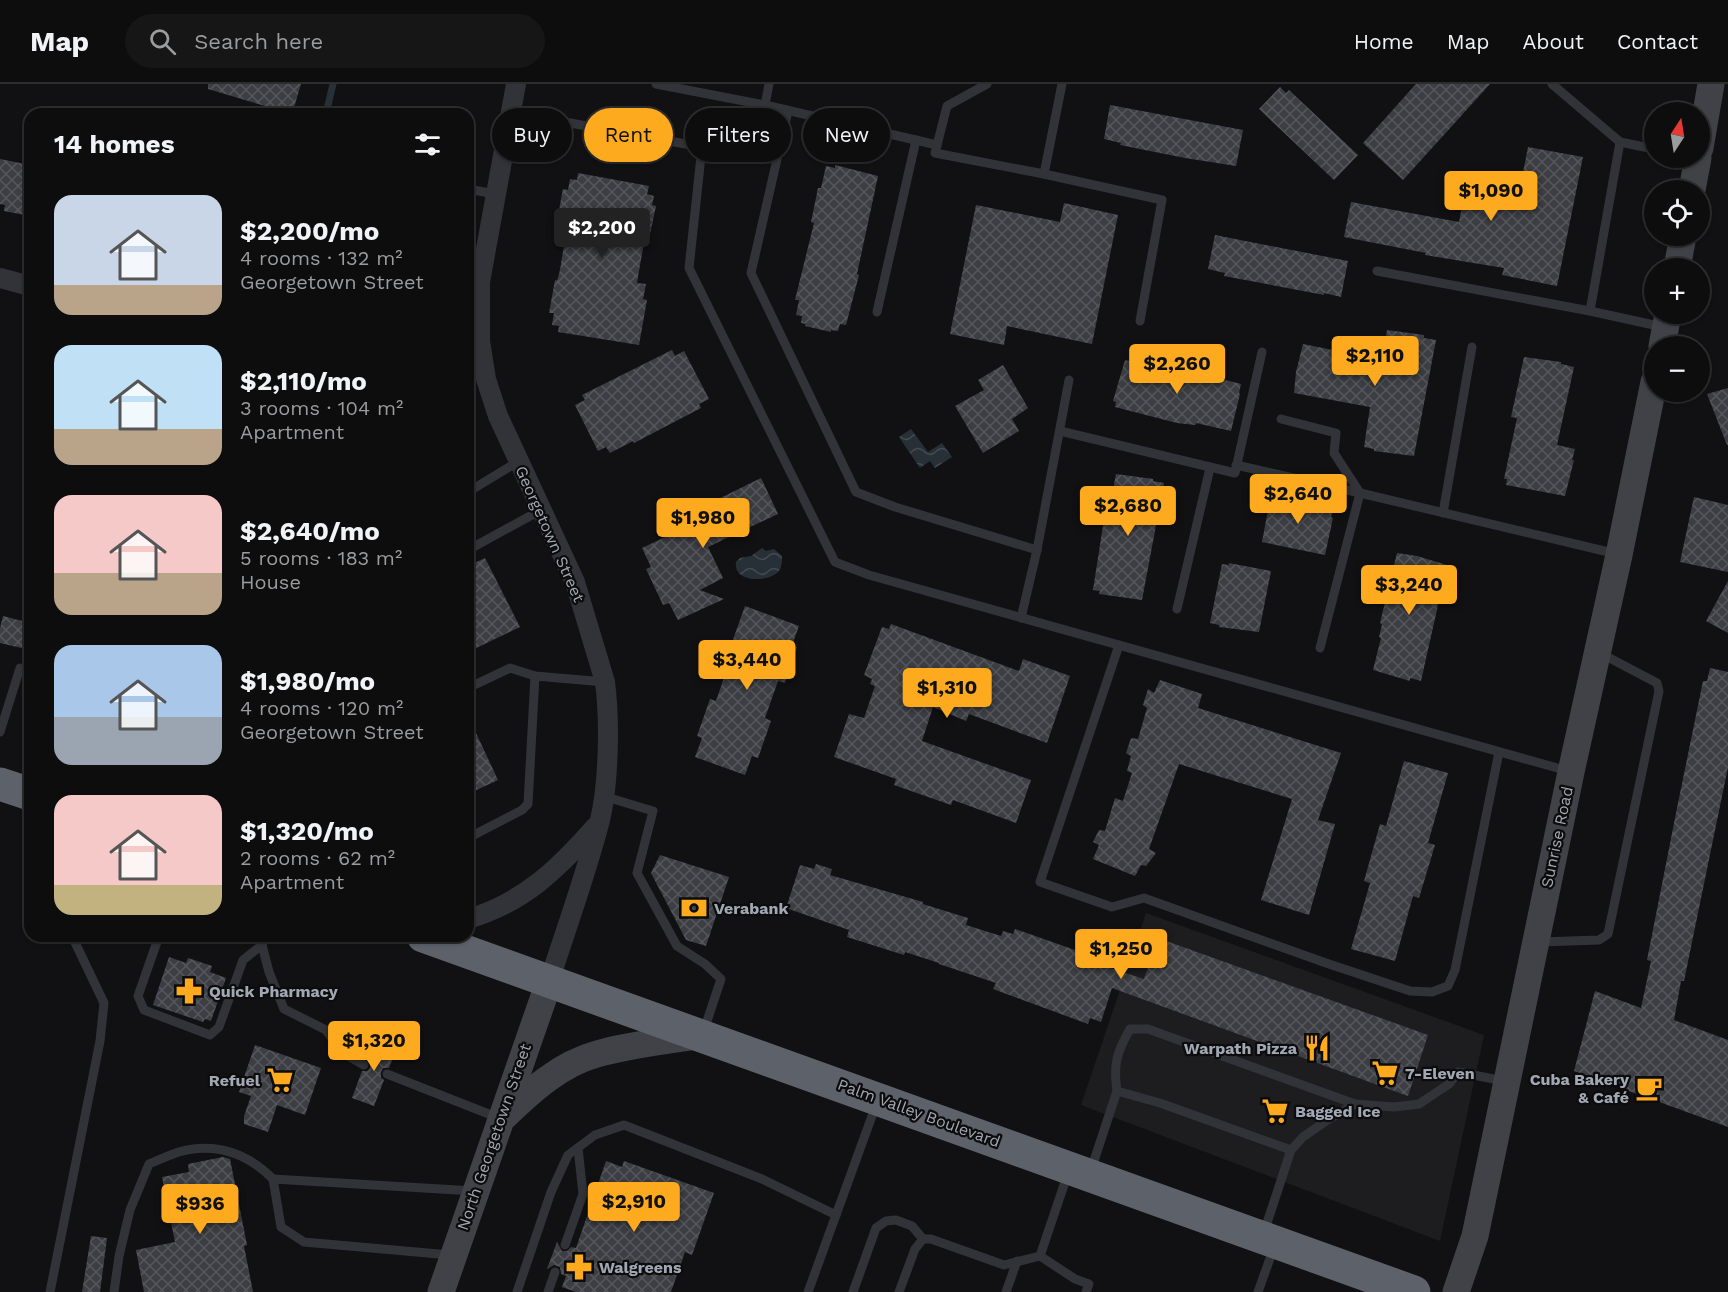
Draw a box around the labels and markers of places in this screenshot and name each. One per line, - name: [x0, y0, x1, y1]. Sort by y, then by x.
- pin: $1,090: [1442, 171, 1540, 222]
- pin: $2,200: [553, 208, 651, 259]
- pin: $2,110: [1326, 336, 1424, 387]
- pin: $2,260: [1128, 344, 1226, 395]
- pin: $2,640: [1249, 474, 1347, 525]
- pin: $2,680: [1079, 486, 1177, 537]
- pin: $1,980: [654, 498, 752, 549]
- pin: $3,240: [1360, 565, 1458, 616]
- pin: $3,440: [698, 640, 796, 691]
- pin: $1,310: [898, 668, 996, 719]
- bank icon: Verabank: [679, 893, 709, 923]
- place label: Verabank: [714, 899, 788, 918]
- pin: $1,250: [1072, 929, 1170, 980]
- pharmacy icon: Quick Pharmacy: [174, 976, 204, 1006]
- place label: Quick Pharmacy: [209, 982, 339, 1001]
- pin: $1,320: [325, 1021, 423, 1072]
- restaurant icon: Warpath Pizza: [1302, 1033, 1332, 1063]
- place label: Warpath Pizza: [1184, 1039, 1298, 1058]
- supermarket icon: 7-Eleven: [1370, 1058, 1400, 1088]
- place label: 7-Eleven: [1405, 1064, 1475, 1083]
- supermarket icon: Refuel: [265, 1065, 295, 1095]
- place label: Cuba Bakery & Café: [1530, 1070, 1630, 1107]
- place label: Refuel: [209, 1071, 261, 1090]
- cafe icon: Cuba Bakery & Café: [1634, 1073, 1664, 1103]
- supermarket icon: Bagged Ice: [1260, 1096, 1290, 1126]
- place label: Bagged Ice: [1295, 1102, 1381, 1121]
- pin: $2,910: [585, 1182, 683, 1233]
- pin: $936: [164, 1184, 236, 1235]
- pharmacy icon: Walgreens: [564, 1252, 594, 1282]
- place label: Walgreens: [599, 1258, 682, 1277]

